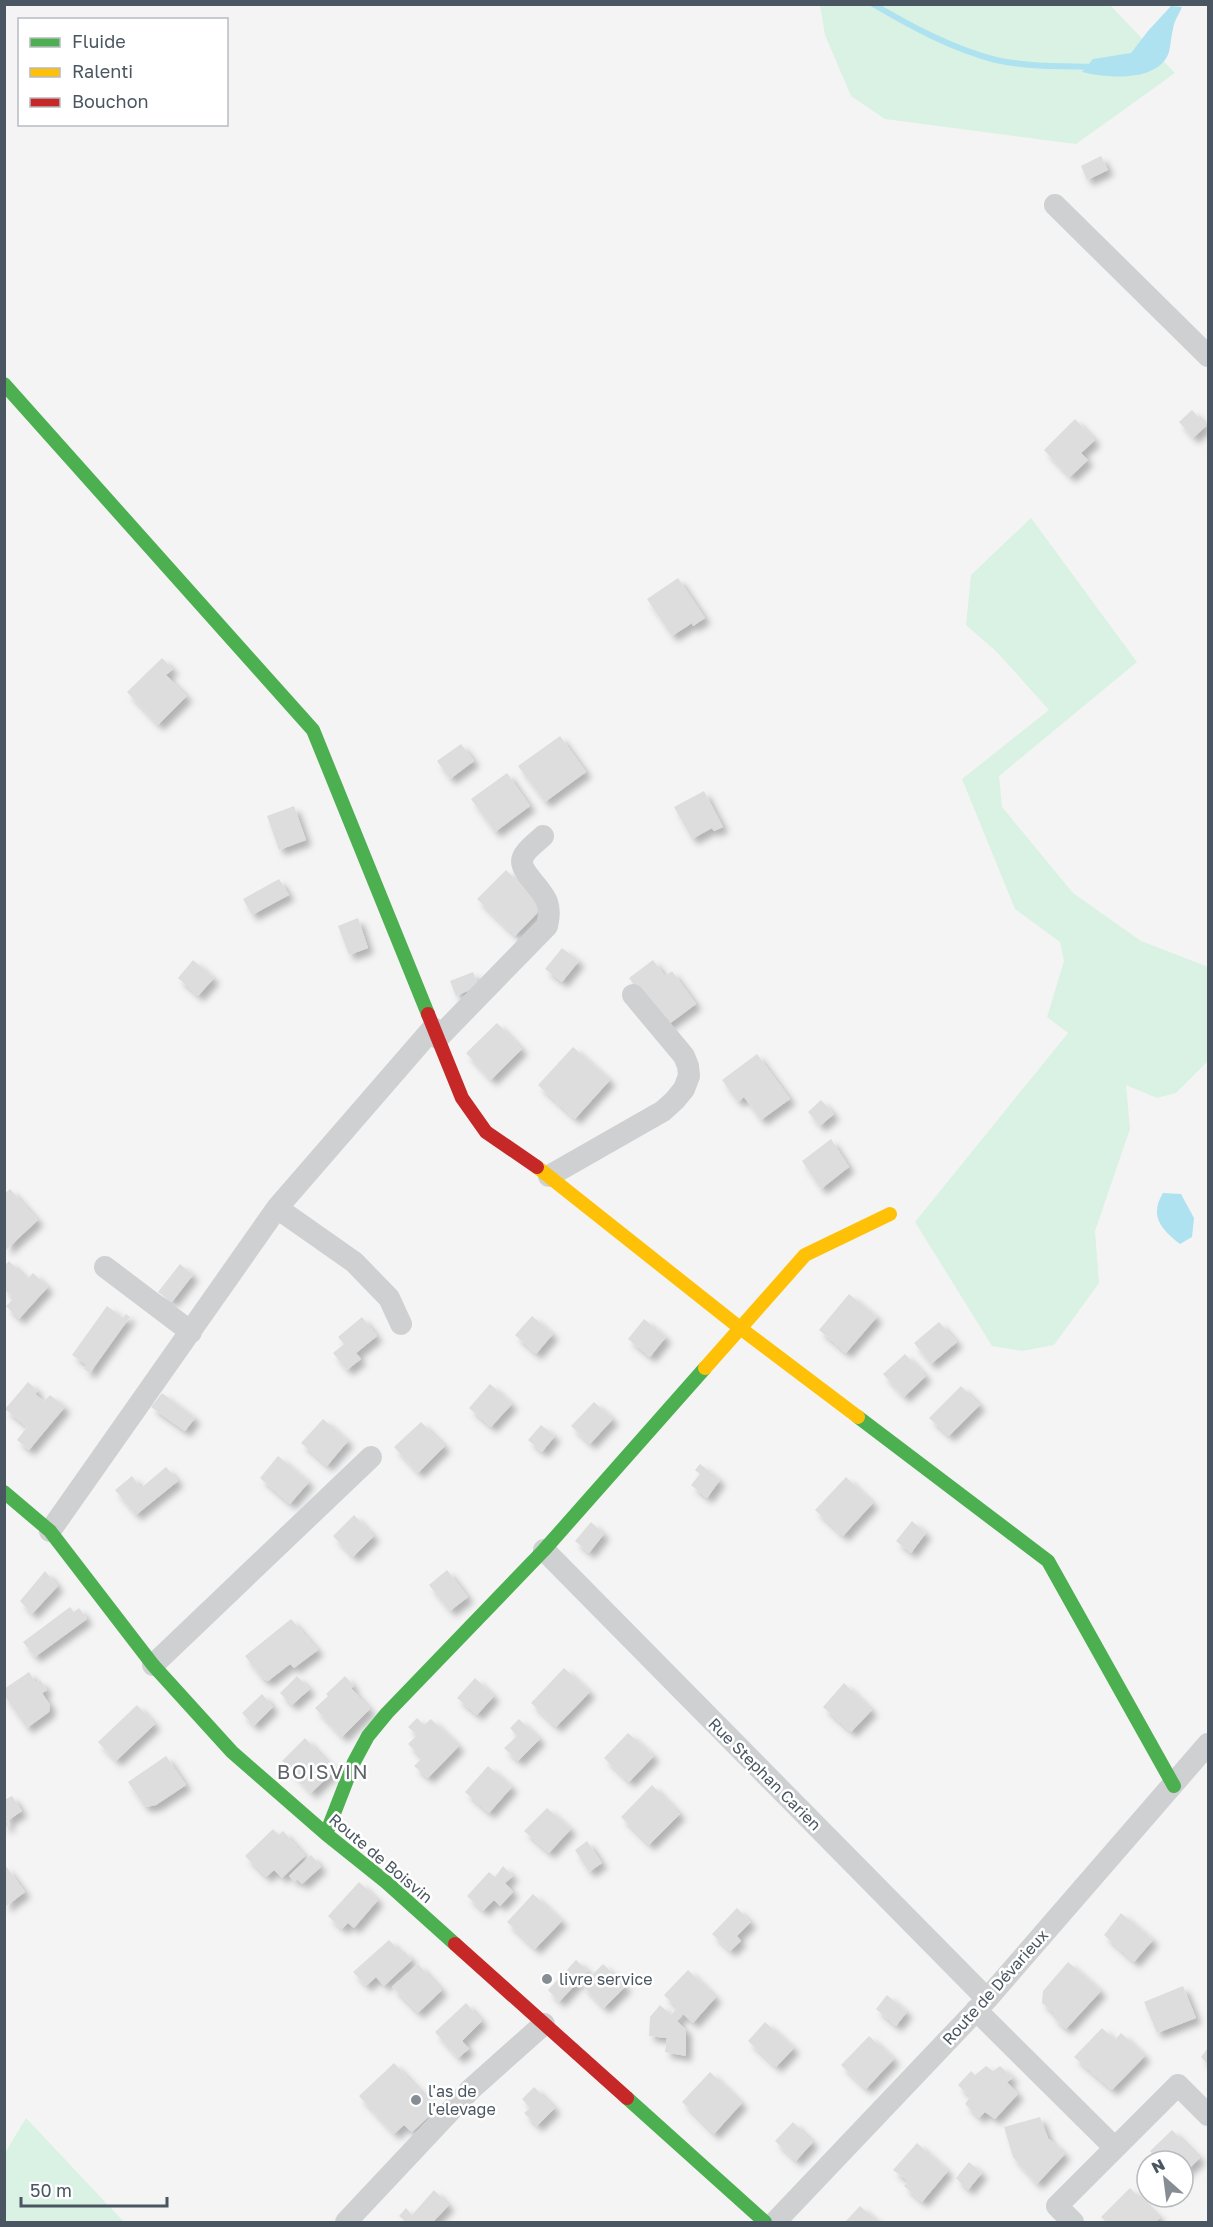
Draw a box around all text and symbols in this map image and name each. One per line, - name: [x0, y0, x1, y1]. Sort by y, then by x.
- legend: [18, 18, 228, 126]
- text: Fluide: [72, 30, 126, 52]
- text: Ralenti: [72, 60, 133, 82]
- text: Bouchon: [72, 90, 149, 112]
- street label: Rue Stephan Carien: [704, 1713, 826, 1835]
- district label: BOISVIN: [277, 1759, 369, 1783]
- street label: Route de Boisvin: [325, 1809, 437, 1907]
- street label: Route de Dévarieux: [938, 1925, 1052, 2049]
- place label: livre service: [559, 1969, 652, 1989]
- marker: livre service: [540, 1972, 554, 1986]
- place label: l'as de l'elevage: [428, 2081, 496, 2119]
- marker: l'as de l'elevage: [409, 2093, 423, 2107]
- north arrow: [1135, 2149, 1195, 2209]
- text: N: [1148, 2154, 1168, 2177]
- scale bar: [21, 2170, 166, 2208]
- text: 50 m: [30, 2179, 72, 2201]

